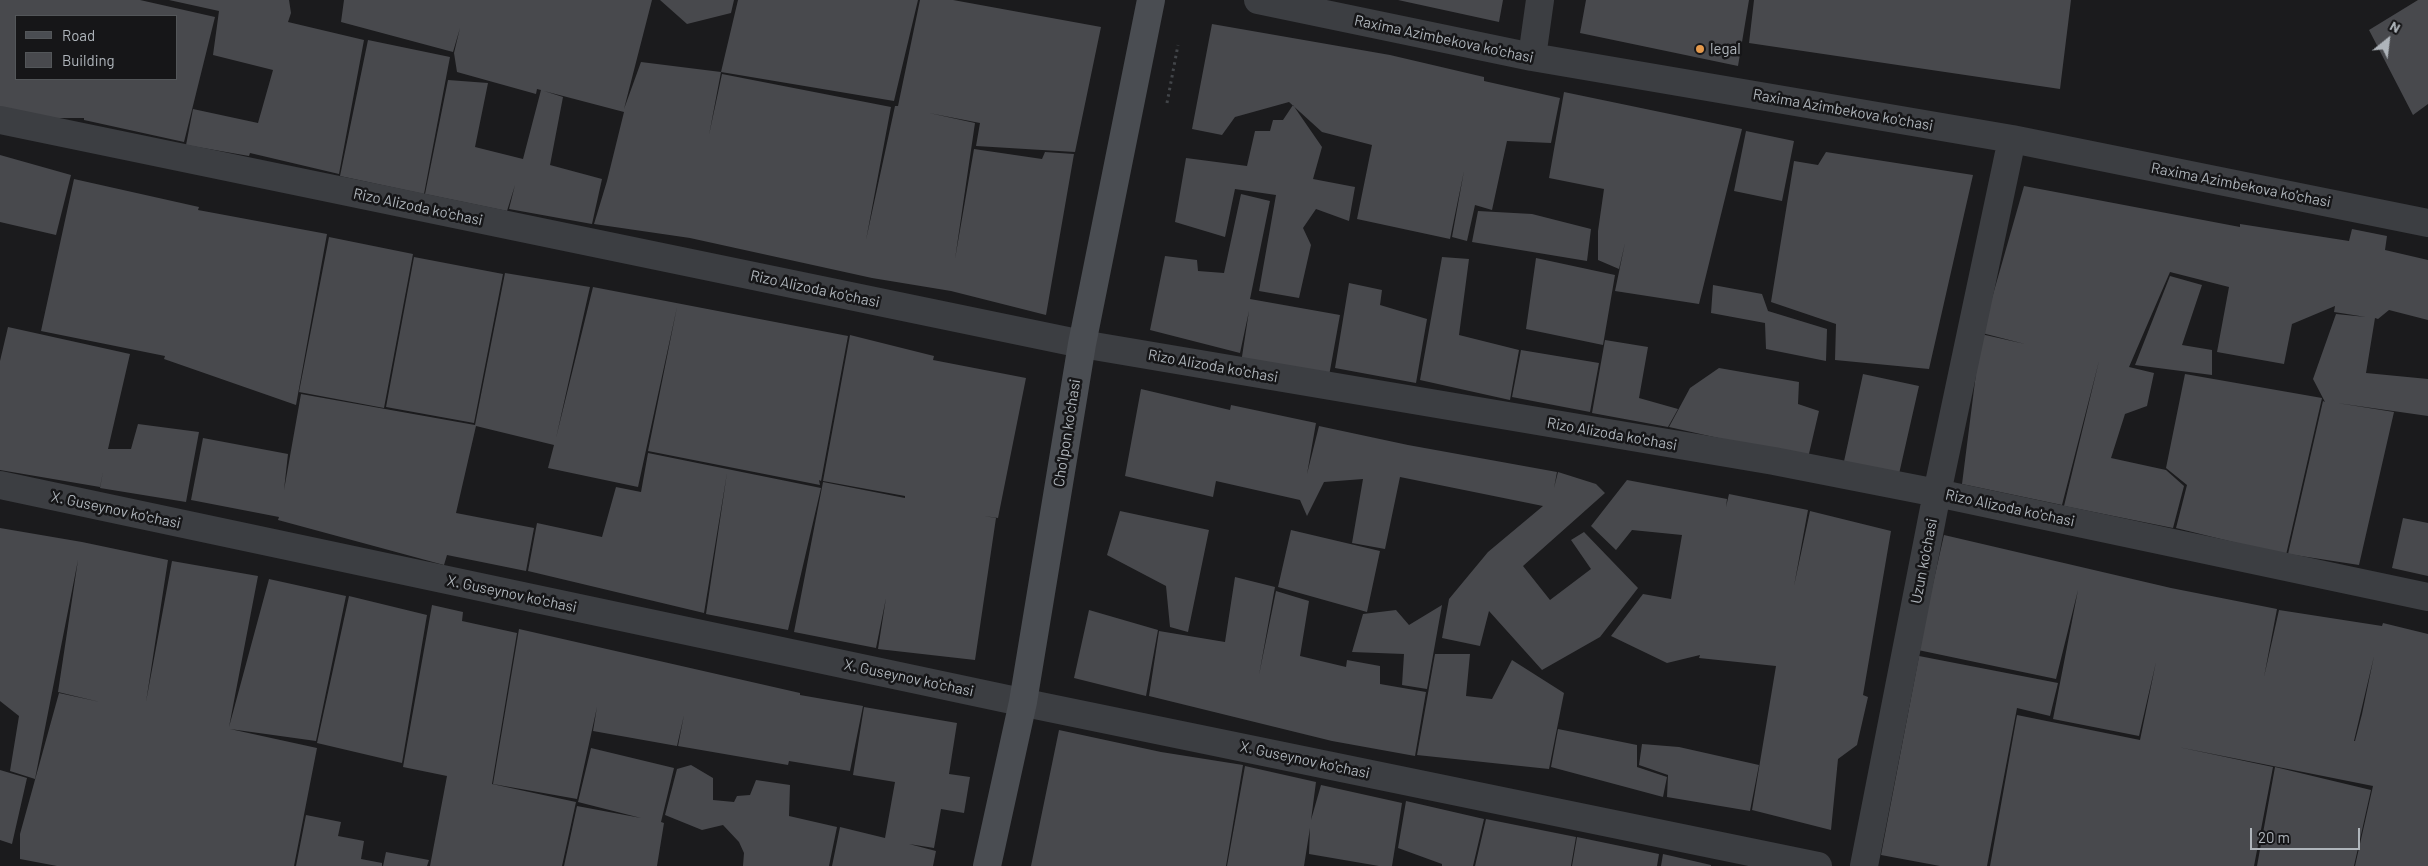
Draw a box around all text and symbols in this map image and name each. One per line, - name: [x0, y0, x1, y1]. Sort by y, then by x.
- street label: Raxima Azimbekova ko'chasi: [1353, 11, 1535, 67]
- legend: [15, 15, 178, 80]
- north arrow: [2363, 15, 2413, 65]
- text: N: [2387, 17, 2404, 36]
- text: Road: [62, 26, 95, 44]
- place label: legal: [1710, 40, 1741, 58]
- marker: legal: [1694, 43, 1706, 55]
- text: Building: [62, 51, 115, 69]
- street label: Raxima Azimbekova ko'chasi: [1751, 85, 1935, 135]
- street label: Raxima Azimbekova ko'chasi: [2150, 159, 2332, 211]
- street label: Rizo Alizoda ko'chasi: [352, 184, 484, 230]
- street label: Rizo Alizoda ko'chasi: [749, 266, 881, 312]
- street label: Rizo Alizoda ko'chasi: [1146, 346, 1280, 386]
- street label: Cho'lpon ko'chasi: [1050, 378, 1084, 488]
- street label: Rizo Alizoda ko'chasi: [1545, 414, 1679, 454]
- street label: Rizo Alizoda ko'chasi: [1944, 485, 2076, 531]
- street label: X. Guseynov ko'chasi: [49, 487, 183, 533]
- street label: Uzun ko'chasi: [1907, 517, 1941, 605]
- street label: X. Guseynov ko'chasi: [445, 571, 579, 617]
- street label: X. Guseynov ko'chasi: [842, 655, 976, 701]
- street label: X. Guseynov ko'chasi: [1238, 737, 1372, 783]
- scale bar: [2253, 818, 2363, 850]
- text: 20 m: [2258, 828, 2290, 846]

